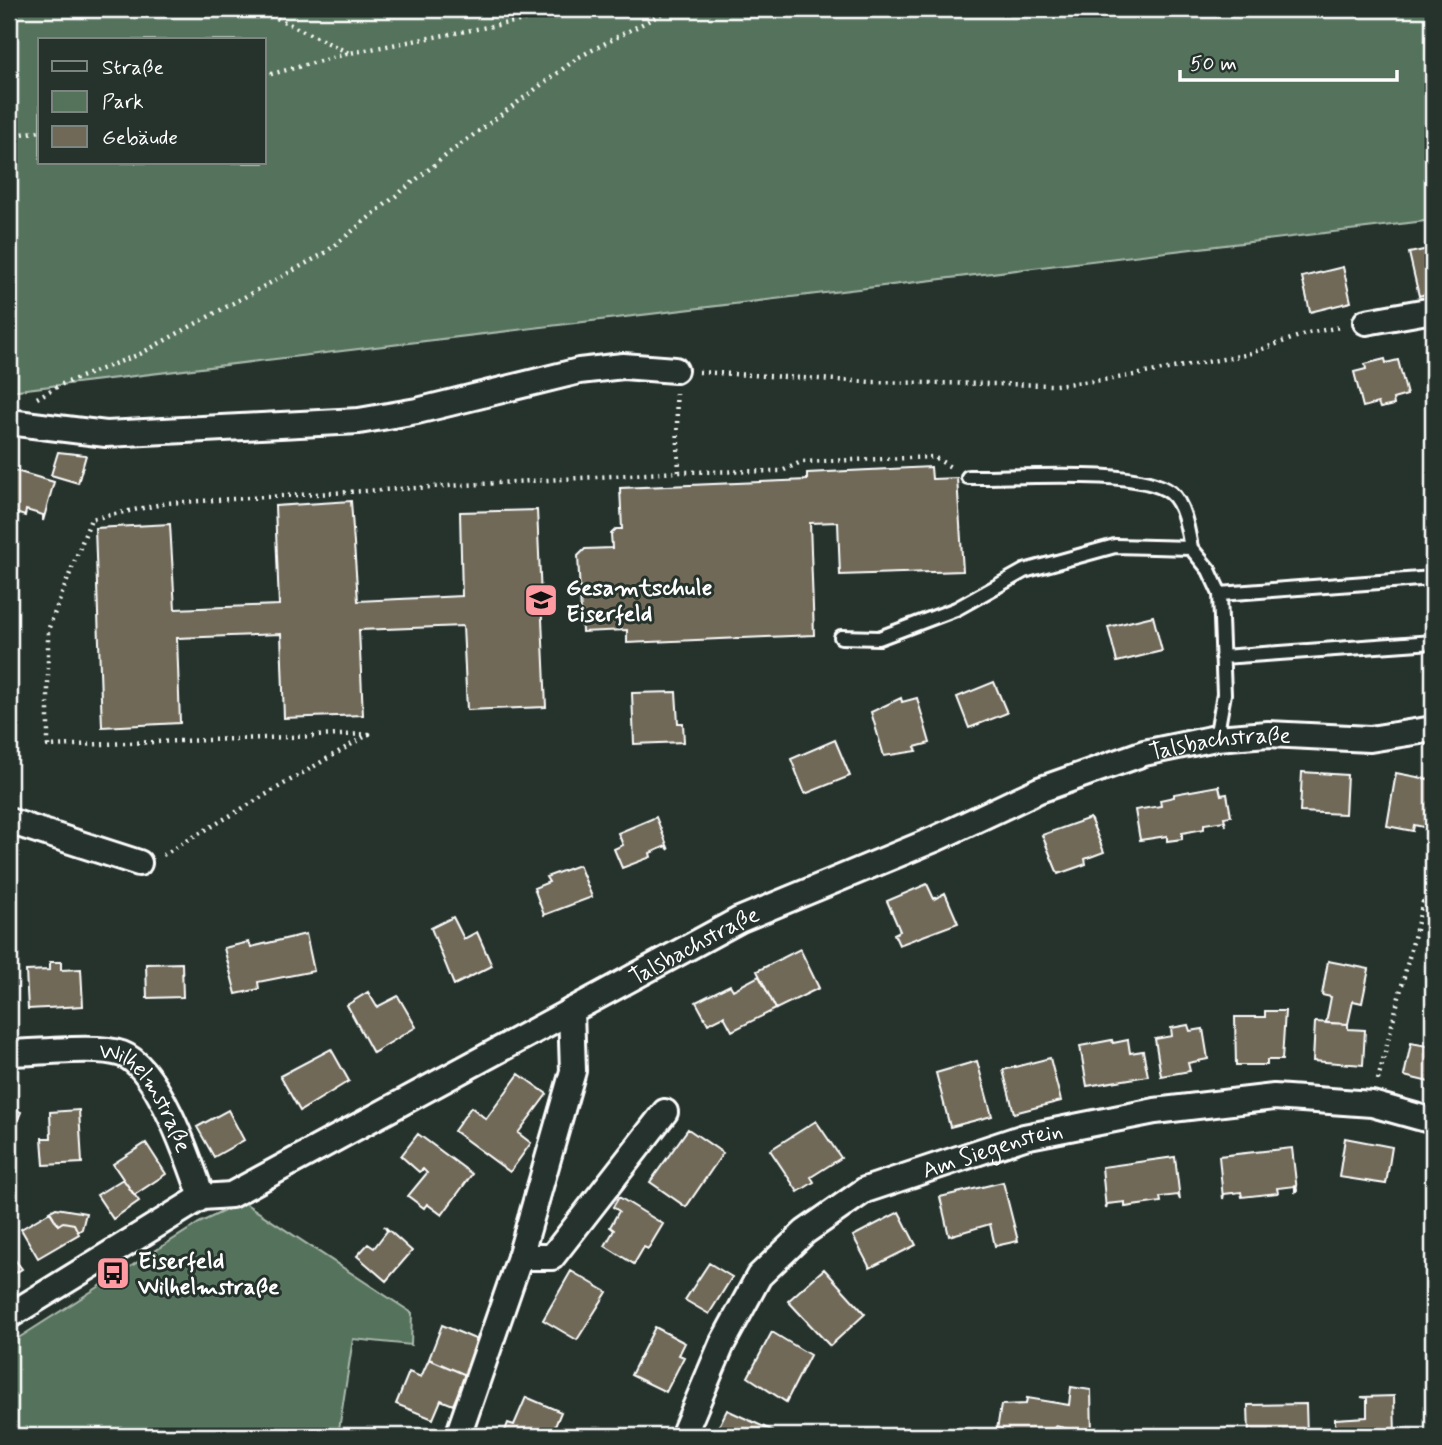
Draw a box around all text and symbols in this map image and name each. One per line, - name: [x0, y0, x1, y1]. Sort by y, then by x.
- legend: [38, 38, 266, 164]
- scale bar: [1180, 38, 1396, 82]
- text: 50 m: [1190, 50, 1237, 78]
- text: Straße: [102, 54, 164, 82]
- text: Park: [102, 88, 144, 116]
- text: Gebäude: [102, 124, 178, 152]
- place label: Gesamtschule Eiserfeld: [566, 574, 712, 630]
- school or university icon: Gesamtschule Eiserfeld: [522, 581, 560, 619]
- street label: Talsbachstraße: [1147, 721, 1292, 769]
- street label: Talsbachstraße: [625, 900, 764, 994]
- street label: Wilhelmstraße: [97, 1037, 198, 1157]
- street label: Am Siegenstein: [919, 1117, 1066, 1187]
- place label: Eiserfeld Wilhelmstraße: [137, 1247, 280, 1303]
- bus stop icon: Eiserfeld Wilhelmstraße: [94, 1254, 132, 1292]

